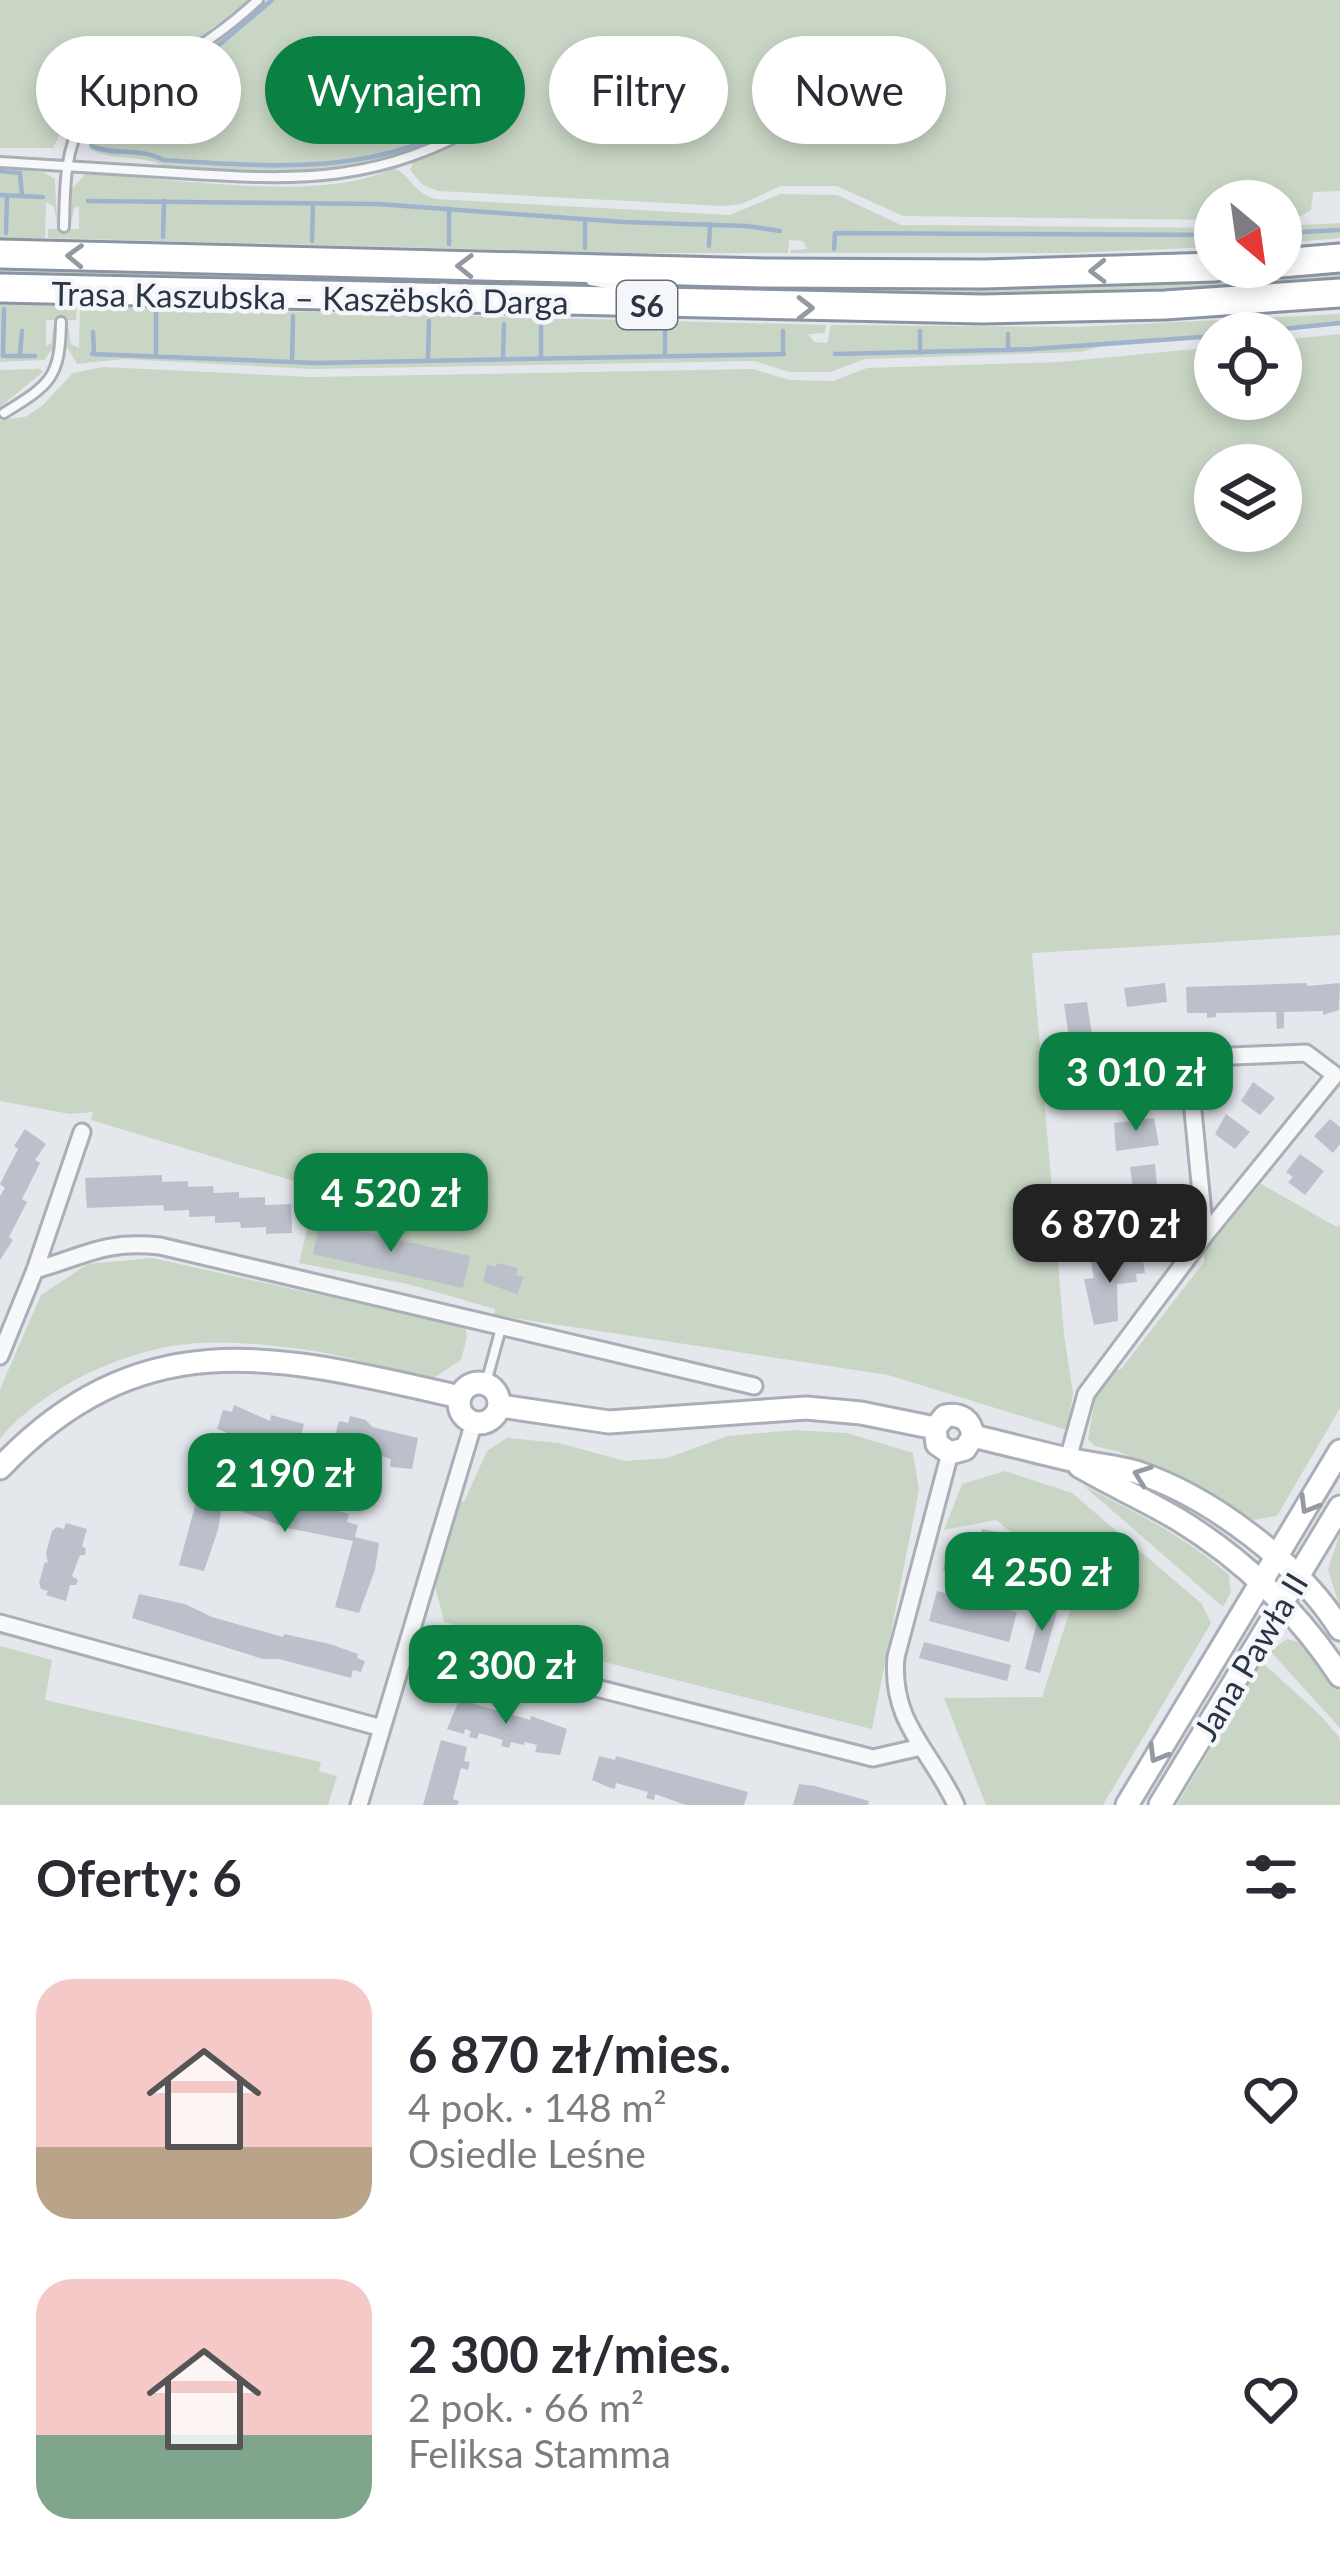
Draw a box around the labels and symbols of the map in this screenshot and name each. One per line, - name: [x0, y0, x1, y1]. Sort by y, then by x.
- north arrow: [1194, 180, 1302, 288]
- one-way arrow: [65, 243, 84, 269]
- one-way arrow: [455, 253, 474, 279]
- one-way arrow: [1088, 258, 1107, 284]
- street label: Trasa Kaszubska – Kaszëbskô Darga: [51, 272, 569, 322]
- road number: S6: [617, 281, 677, 329]
- one-way arrow: [797, 295, 815, 321]
- pin: 3 010 zł: [1012, 1032, 1260, 1134]
- pin: 4 520 zł: [267, 1153, 515, 1255]
- pin: 6 870 zł: [986, 1184, 1234, 1286]
- pin: 2 190 zł: [161, 1433, 409, 1535]
- one-way arrow: [1133, 1465, 1154, 1489]
- one-way arrow: [1300, 1492, 1322, 1514]
- pin: 4 250 zł: [918, 1532, 1166, 1634]
- street label: Jana Pawła II: [1184, 1565, 1316, 1747]
- pin: 2 300 zł: [382, 1625, 630, 1727]
- one-way arrow: [1149, 1741, 1171, 1763]

